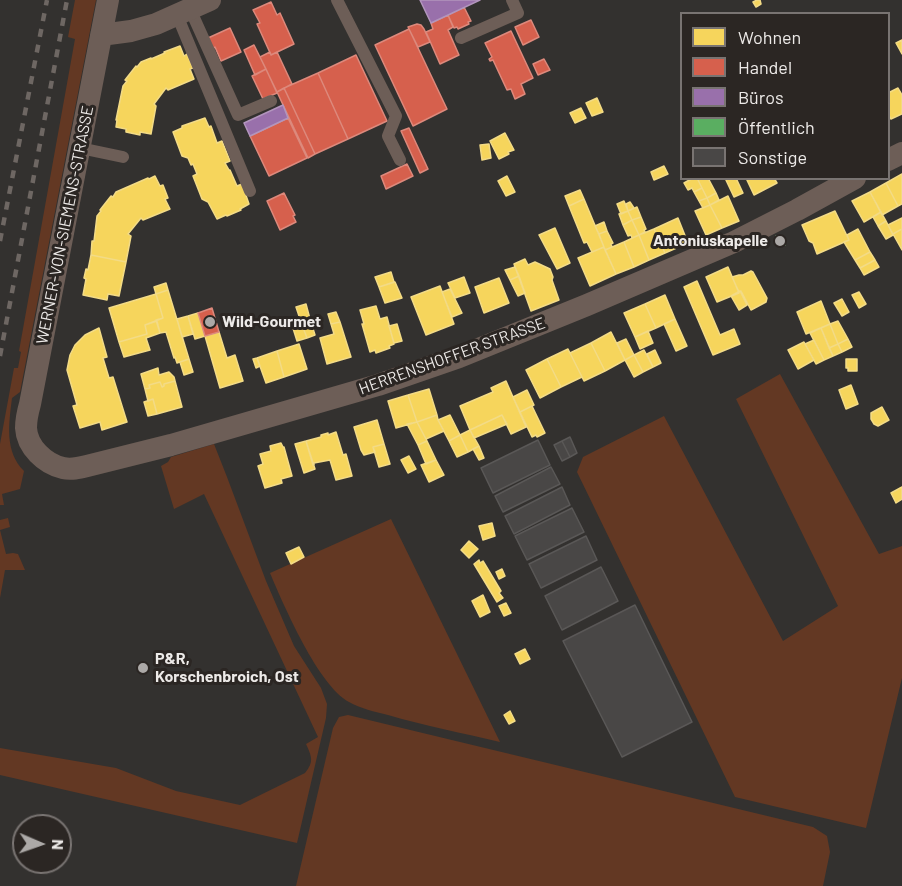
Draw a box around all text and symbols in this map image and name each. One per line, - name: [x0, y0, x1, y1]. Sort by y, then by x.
- legend: [680, 12, 890, 180]
- text: Wohnen: [738, 26, 801, 48]
- text: Handel: [738, 56, 792, 78]
- text: Büros: [738, 86, 784, 108]
- street label: WERNER-VON-SIEMENS-STRASSE: [32, 104, 98, 346]
- text: Öffentlich: [738, 116, 815, 138]
- text: Sonstige: [738, 146, 807, 168]
- place label: Antoniuskapelle: [653, 231, 768, 251]
- marker: Antoniuskapelle: [773, 234, 787, 248]
- place label: Wild-Gourmet: [222, 312, 321, 332]
- street label: HERRENSHOFFER STRASSE: [356, 313, 548, 399]
- marker: Wild-Gourmet: [203, 315, 217, 329]
- place label: P&R, Korschenbroich, Ost: [155, 649, 299, 687]
- marker: P&R, Korschenbroich, Ost: [136, 661, 150, 675]
- north arrow: [12, 814, 72, 874]
- text: N: [49, 839, 68, 850]

